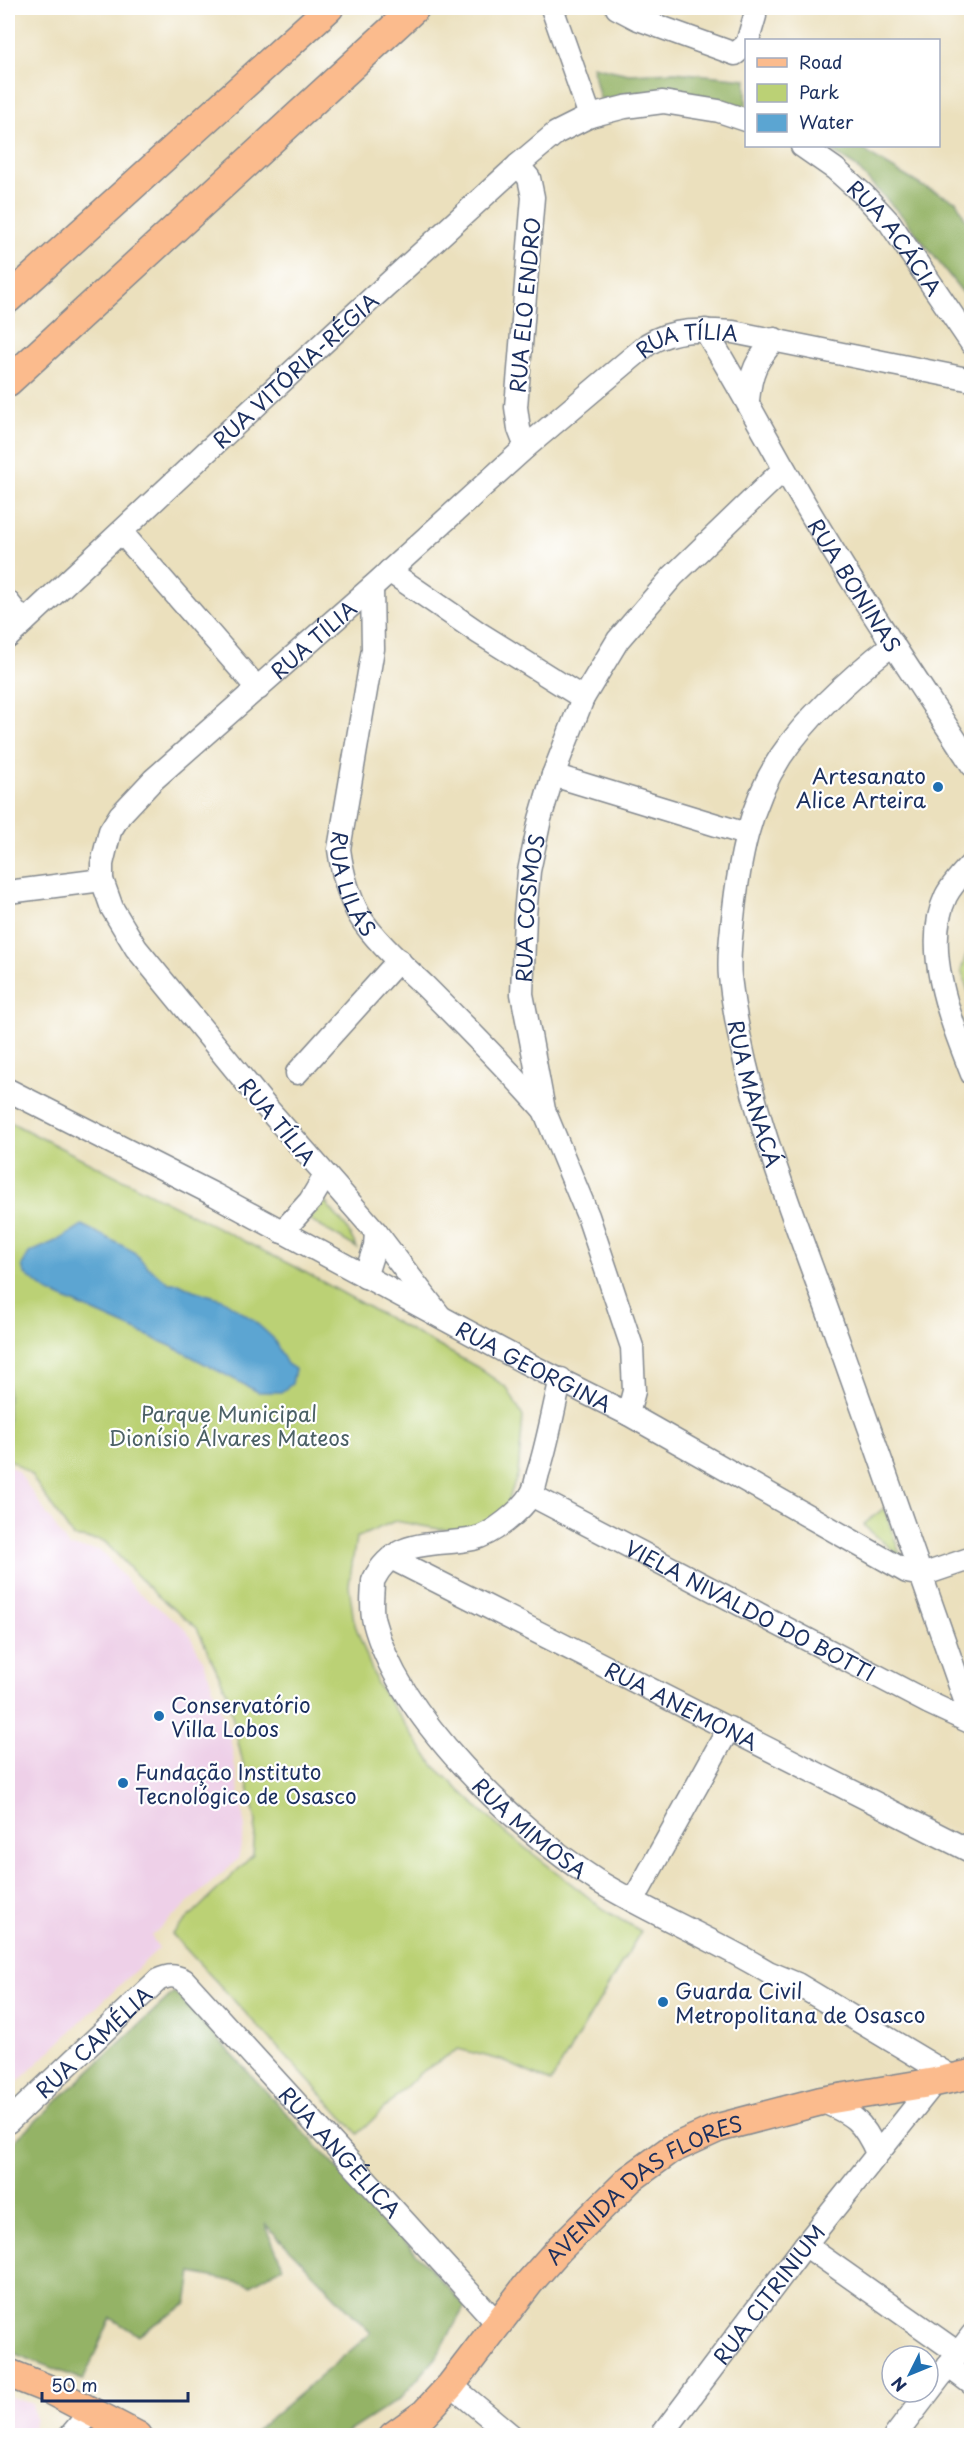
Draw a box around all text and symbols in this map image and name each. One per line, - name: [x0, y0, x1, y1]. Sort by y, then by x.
- legend: [745, 39, 940, 147]
- text: Road: [799, 48, 843, 75]
- text: Park: [799, 78, 839, 105]
- text: Water: [799, 108, 854, 135]
- street label: RUA ACÁCIA: [841, 172, 951, 302]
- street label: RUA ELO ENDRO: [500, 216, 548, 394]
- street label: RUA VITÓRIA-RÉGIA: [205, 284, 385, 455]
- street label: RUA TÍLIA: [628, 315, 739, 365]
- street label: RUA BONINAS: [801, 512, 910, 658]
- street label: RUA TÍLIA: [263, 592, 363, 686]
- place label: Artesanato Alice Arteira: [796, 759, 927, 815]
- marker: Artesanato Alice Arteira: [931, 780, 945, 794]
- street label: RUA LILÁS: [323, 829, 385, 943]
- street label: RUA COSMOS: [506, 831, 552, 983]
- street label: RUA MANACÁ: [721, 1017, 791, 1171]
- street label: RUA TÍLIA: [232, 1070, 324, 1172]
- street label: RUA GEORGINA: [450, 1312, 617, 1419]
- park label: Parque Municipal Dionísio Álvares Mateos: [108, 1397, 350, 1453]
- street label: VIELA NIVALDO DO BOTTI: [620, 1531, 882, 1689]
- street label: RUA ANEMONA: [600, 1653, 764, 1757]
- place label: Conservatório Villa Lobos: [171, 1688, 311, 1744]
- marker: Conservatório Villa Lobos: [152, 1709, 166, 1723]
- place label: Fundação Instituto Tecnológico de Osasco: [135, 1755, 357, 1811]
- street label: RUA MIMOSA: [466, 1770, 594, 1885]
- marker: Fundação Instituto Tecnológico de Osasco: [116, 1776, 130, 1790]
- place label: Guarda Civil Metropolitana de Osasco: [675, 1974, 925, 2030]
- street label: RUA CAMÉLIA: [27, 1978, 159, 2105]
- marker: Guarda Civil Metropolitana de Osasco: [656, 1995, 670, 2009]
- street label: RUA ANGÉLICA: [272, 2079, 409, 2224]
- street label: AVENIDA DAS FLORES: [537, 2106, 746, 2271]
- street label: RUA CITRINIUM: [705, 2217, 832, 2371]
- north arrow: [880, 2344, 940, 2404]
- scale bar: [42, 2365, 188, 2403]
- text: 50 m: [51, 2371, 98, 2398]
- text: N: [885, 2372, 911, 2398]

